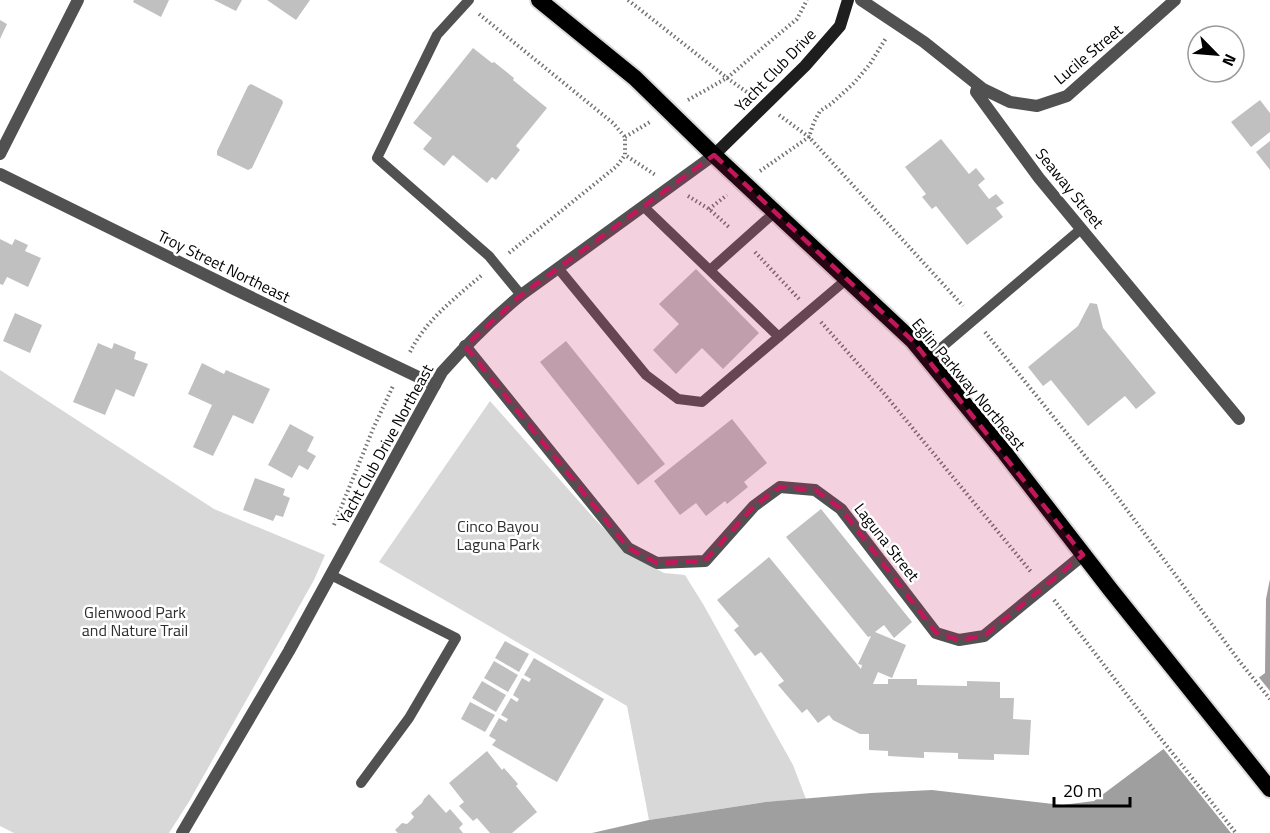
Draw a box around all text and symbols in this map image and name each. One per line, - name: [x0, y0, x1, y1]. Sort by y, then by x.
- street label: Lucile Street: [1048, 18, 1128, 90]
- street label: Yacht Club Drive: [729, 23, 821, 117]
- north arrow: [1186, 24, 1246, 84]
- text: N: [1216, 50, 1243, 70]
- street label: Seaway Street: [1030, 143, 1110, 234]
- street label: Troy Street Northeast: [154, 223, 295, 309]
- street label: Eglin Parkway Northeast: [906, 313, 1032, 456]
- street label: Yacht Club Drive Northeast: [331, 359, 439, 528]
- street label: Laguna Street: [849, 498, 926, 587]
- park label: Cinco Bayou Laguna Park: [456, 514, 540, 556]
- park label: Glenwood Park and Nature Trail: [82, 600, 188, 642]
- scale bar: [1054, 770, 1130, 808]
- text: 20 m: [1063, 777, 1102, 804]

